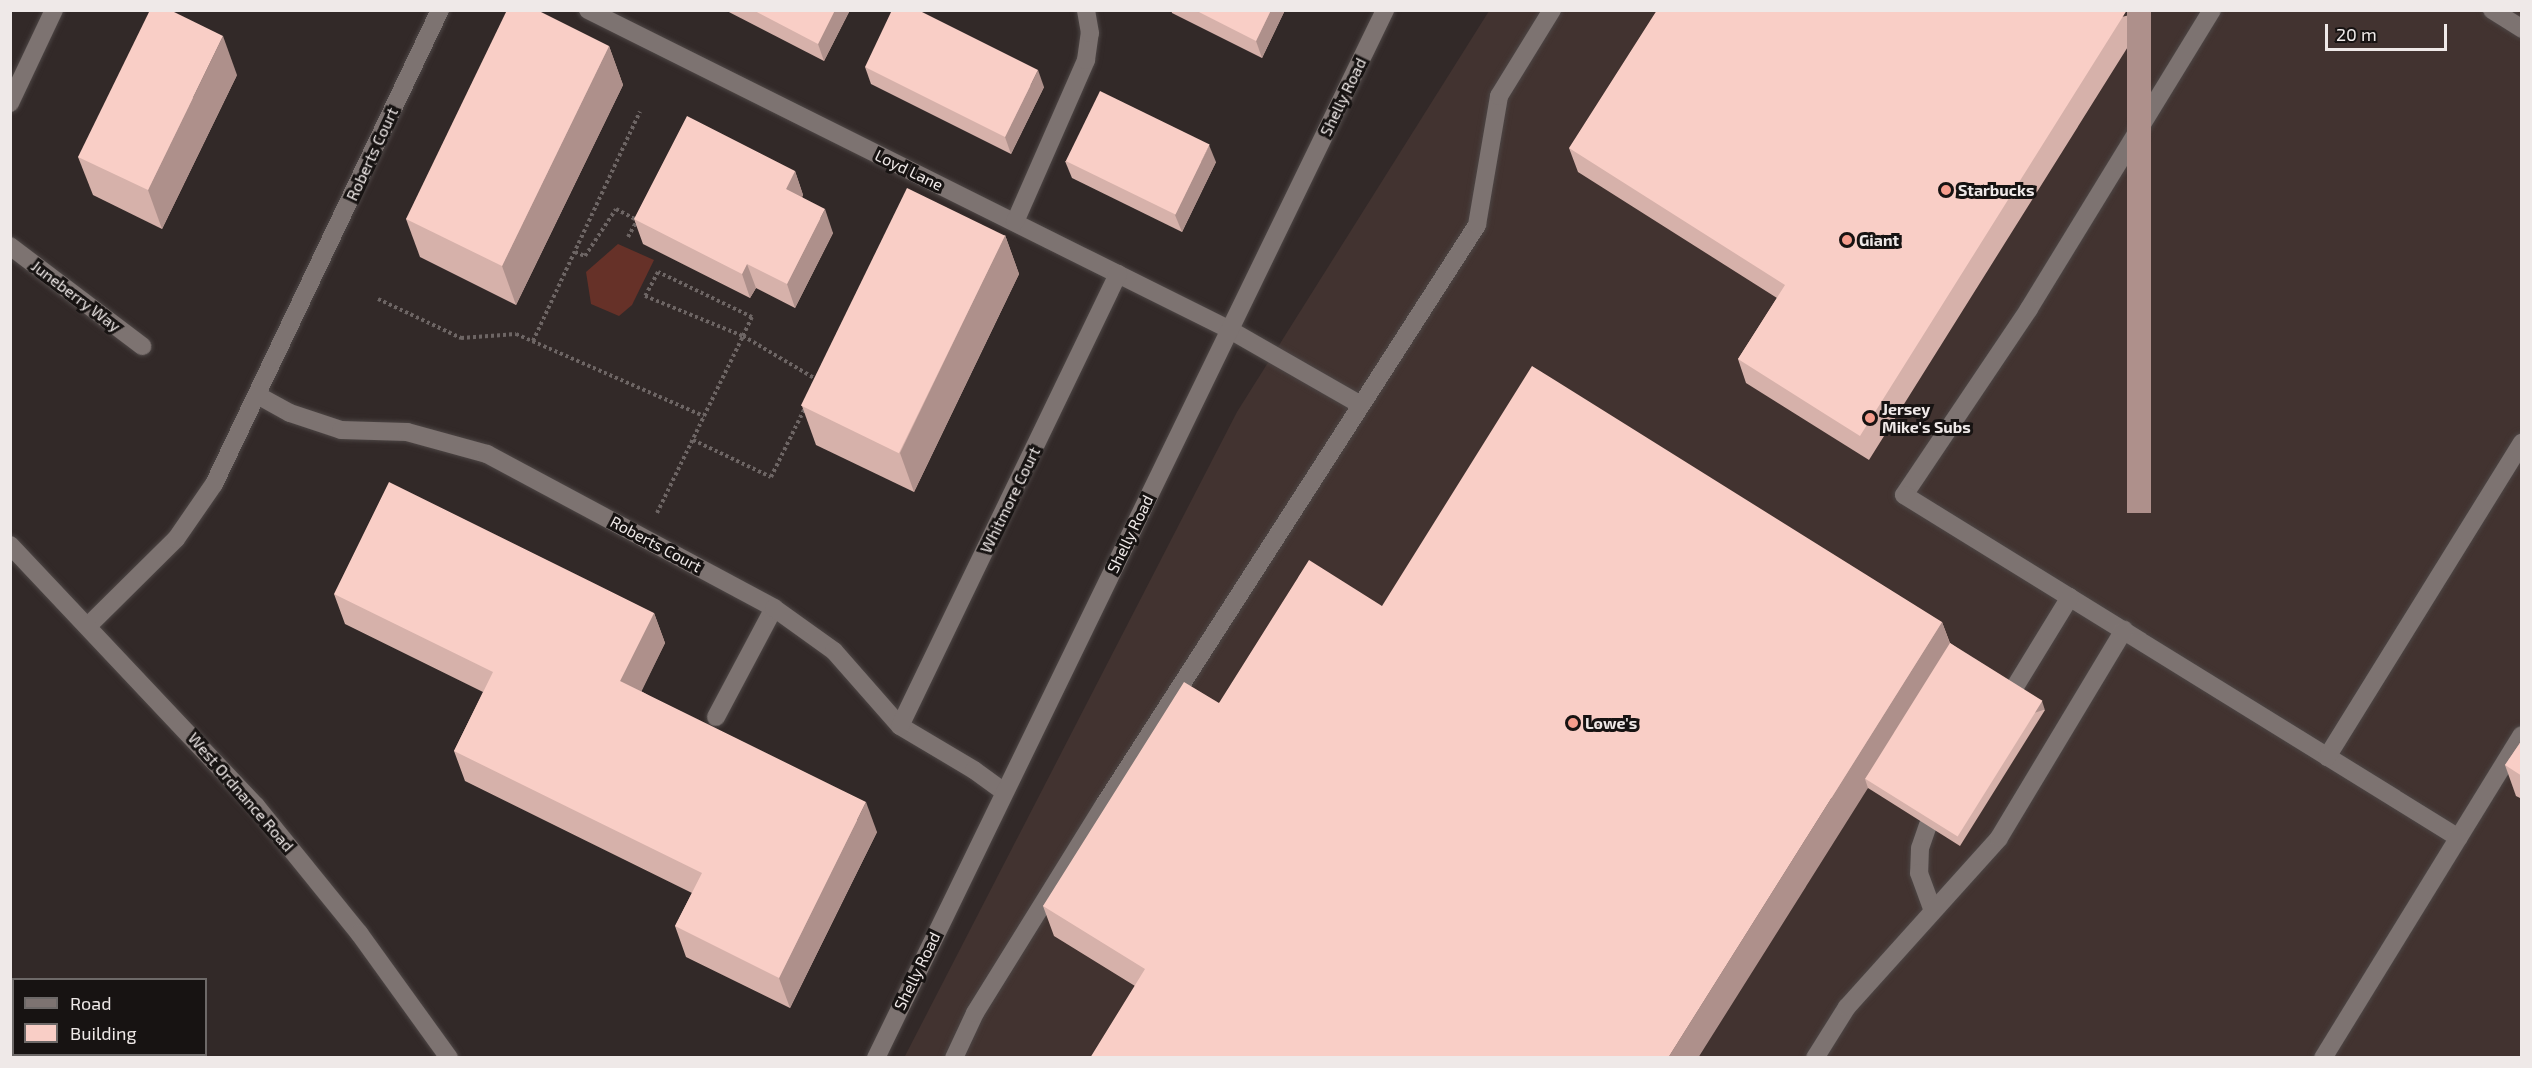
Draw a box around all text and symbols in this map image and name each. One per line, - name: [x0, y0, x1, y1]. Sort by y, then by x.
- scale bar: [2328, 12, 2450, 50]
- text: 20 m: [2336, 23, 2377, 45]
- street label: Shelly Road: [1316, 55, 1370, 139]
- street label: Roberts Court: [342, 104, 402, 204]
- street label: Loyd Lane: [872, 145, 946, 195]
- place label: Starbucks: [1958, 180, 2034, 200]
- marker: Starbucks: [1939, 183, 1953, 197]
- place label: Giant: [1859, 230, 1899, 250]
- marker: Giant: [1840, 233, 1854, 247]
- street label: Juneberry Way: [27, 256, 125, 336]
- place label: Jersey Mike's Subs: [1882, 399, 1971, 437]
- marker: Jersey Mike's Subs: [1863, 411, 1877, 425]
- street label: Whitmore Court: [976, 444, 1044, 556]
- street label: Shelly Road: [1103, 492, 1157, 576]
- street label: Roberts Court: [607, 512, 705, 576]
- place label: Lowe's: [1585, 713, 1637, 733]
- marker: Lowe's: [1566, 716, 1580, 730]
- street label: West Ordnance Road: [184, 729, 298, 855]
- street label: Shelly Road: [890, 929, 944, 1013]
- legend: [12, 978, 207, 1056]
- text: Road: [70, 992, 111, 1014]
- text: Building: [70, 1022, 137, 1044]

